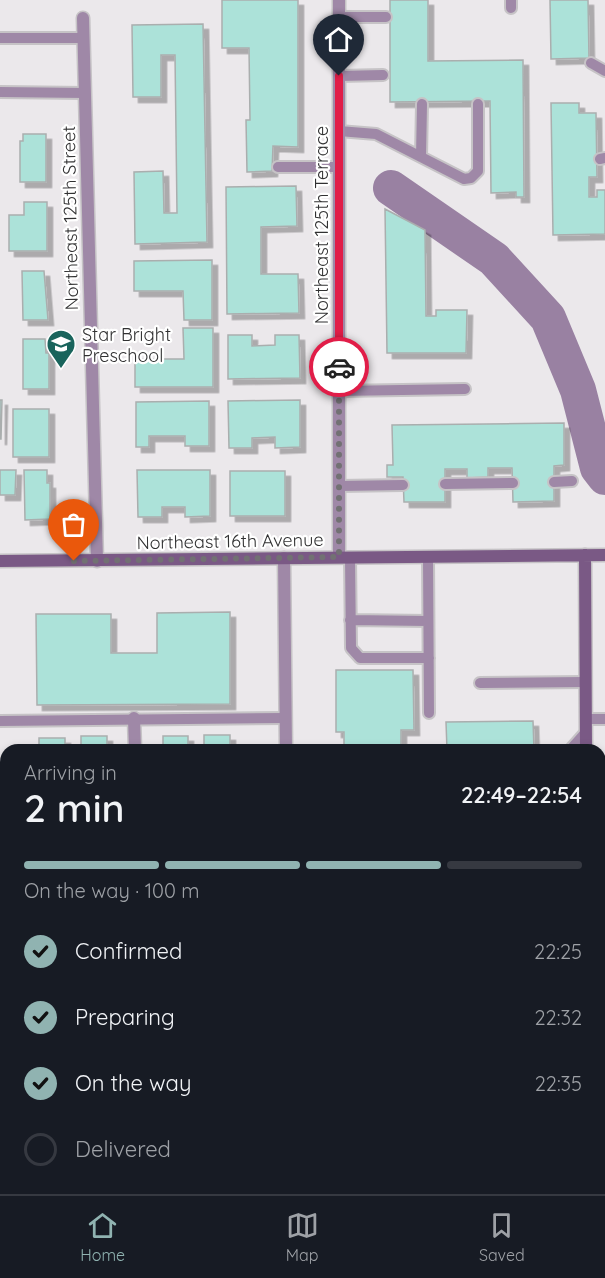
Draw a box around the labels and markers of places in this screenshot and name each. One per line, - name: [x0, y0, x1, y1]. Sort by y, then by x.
- pin: [313, 14, 364, 76]
- place label: Star Bright Preschool: [82, 323, 171, 367]
- school or university icon: Star Bright Preschool: [45, 328, 77, 370]
- pin: [48, 499, 99, 561]

